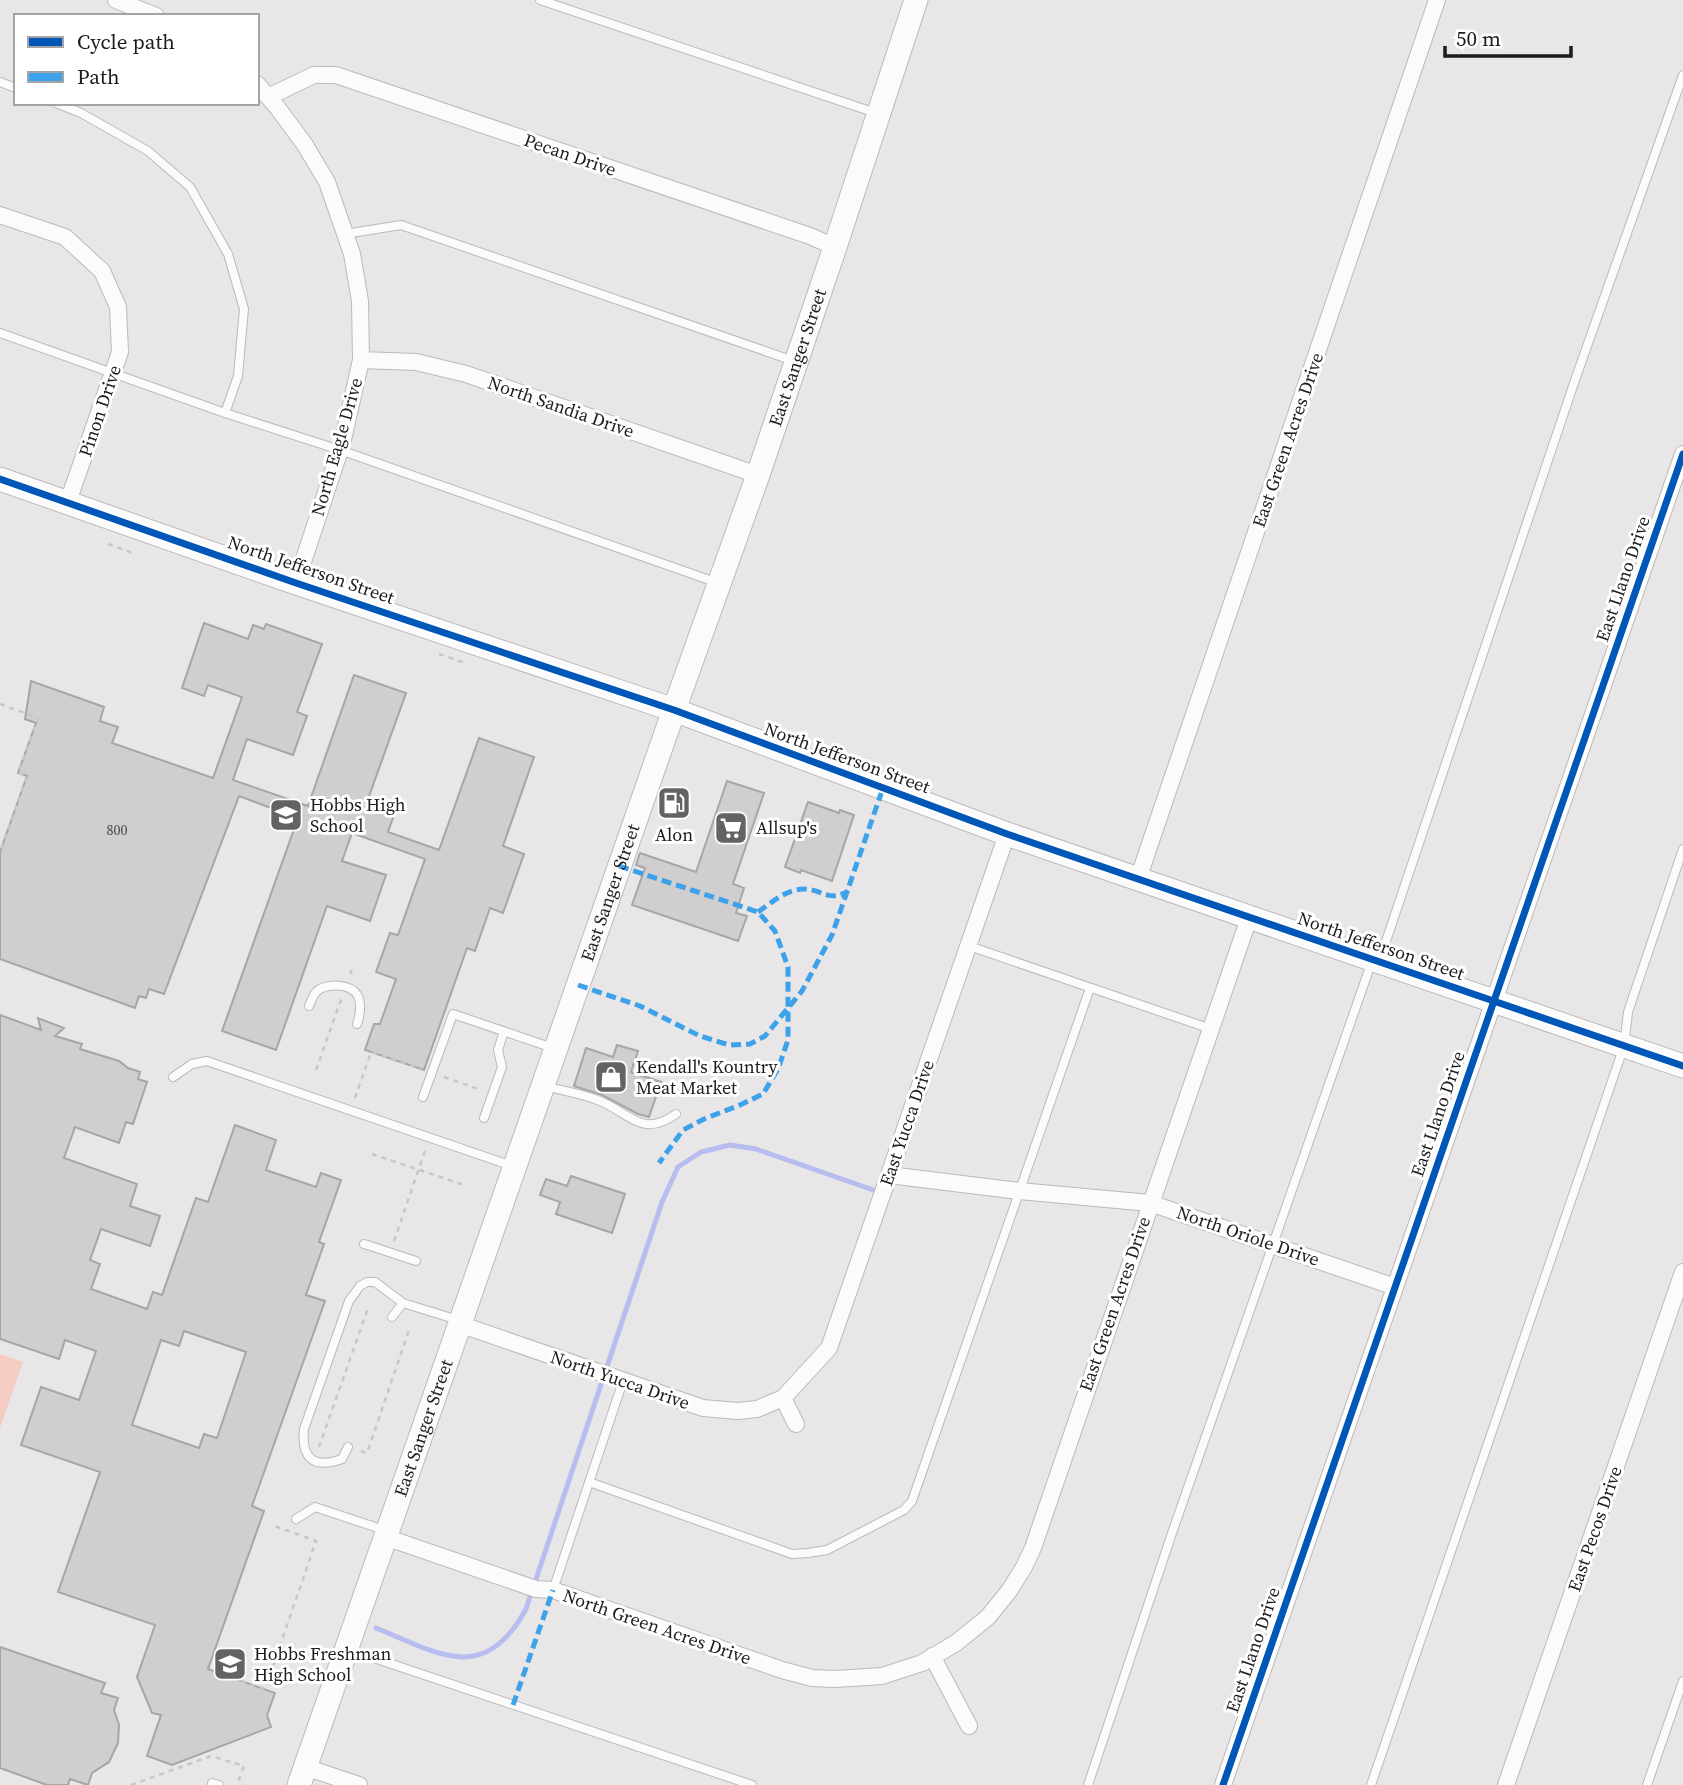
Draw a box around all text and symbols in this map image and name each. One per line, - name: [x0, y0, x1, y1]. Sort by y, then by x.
- legend: [14, 14, 259, 105]
- scale bar: [1445, 14, 1571, 58]
- text: 50 m: [1456, 24, 1501, 53]
- text: Cycle path: [77, 27, 175, 56]
- text: Path: [77, 62, 120, 91]
- street label: Pecan Drive: [521, 127, 620, 182]
- street label: East Sanger Street: [762, 285, 832, 430]
- street label: East Green Acres Drive: [1246, 349, 1329, 531]
- street label: Pinon Drive: [72, 362, 127, 460]
- street label: North Sandia Drive: [485, 370, 638, 443]
- street label: North Eagle Drive: [305, 375, 368, 519]
- street label: East Llano Drive: [1589, 513, 1656, 645]
- street label: North Jefferson Street: [225, 529, 398, 610]
- street label: North Jefferson Street: [761, 716, 934, 799]
- fuel station icon: Alon: [655, 784, 693, 822]
- place label: Hobbs High School: [310, 792, 406, 838]
- school or university icon: Hobbs High School: [267, 796, 305, 834]
- supermarket icon: Allsup's: [712, 809, 750, 847]
- place label: Allsup's: [756, 815, 817, 840]
- house number: 800: [107, 820, 128, 840]
- street label: East Sanger Street: [574, 820, 645, 965]
- place label: Alon: [655, 822, 693, 847]
- street label: North Jefferson Street: [1295, 905, 1468, 986]
- street label: East Llano Drive: [1404, 1048, 1471, 1180]
- place label: Kendall's Kountry Meat Market: [636, 1054, 778, 1100]
- street label: East Yucca Drive: [873, 1056, 940, 1189]
- shop icon: Kendall's Kountry Meat Market: [592, 1058, 630, 1096]
- street label: North Oriole Drive: [1174, 1199, 1323, 1272]
- street label: East Green Acres Drive: [1073, 1213, 1156, 1395]
- street label: North Yucca Drive: [547, 1344, 693, 1415]
- street label: East Sanger Street: [388, 1356, 459, 1500]
- street label: East Pecos Drive: [1561, 1463, 1628, 1595]
- street label: North Green Acres Drive: [560, 1583, 754, 1670]
- street label: East Llano Drive: [1219, 1584, 1286, 1716]
- place label: Hobbs Freshman High School: [254, 1641, 392, 1687]
- school or university icon: Hobbs Freshman High School: [211, 1645, 249, 1683]

